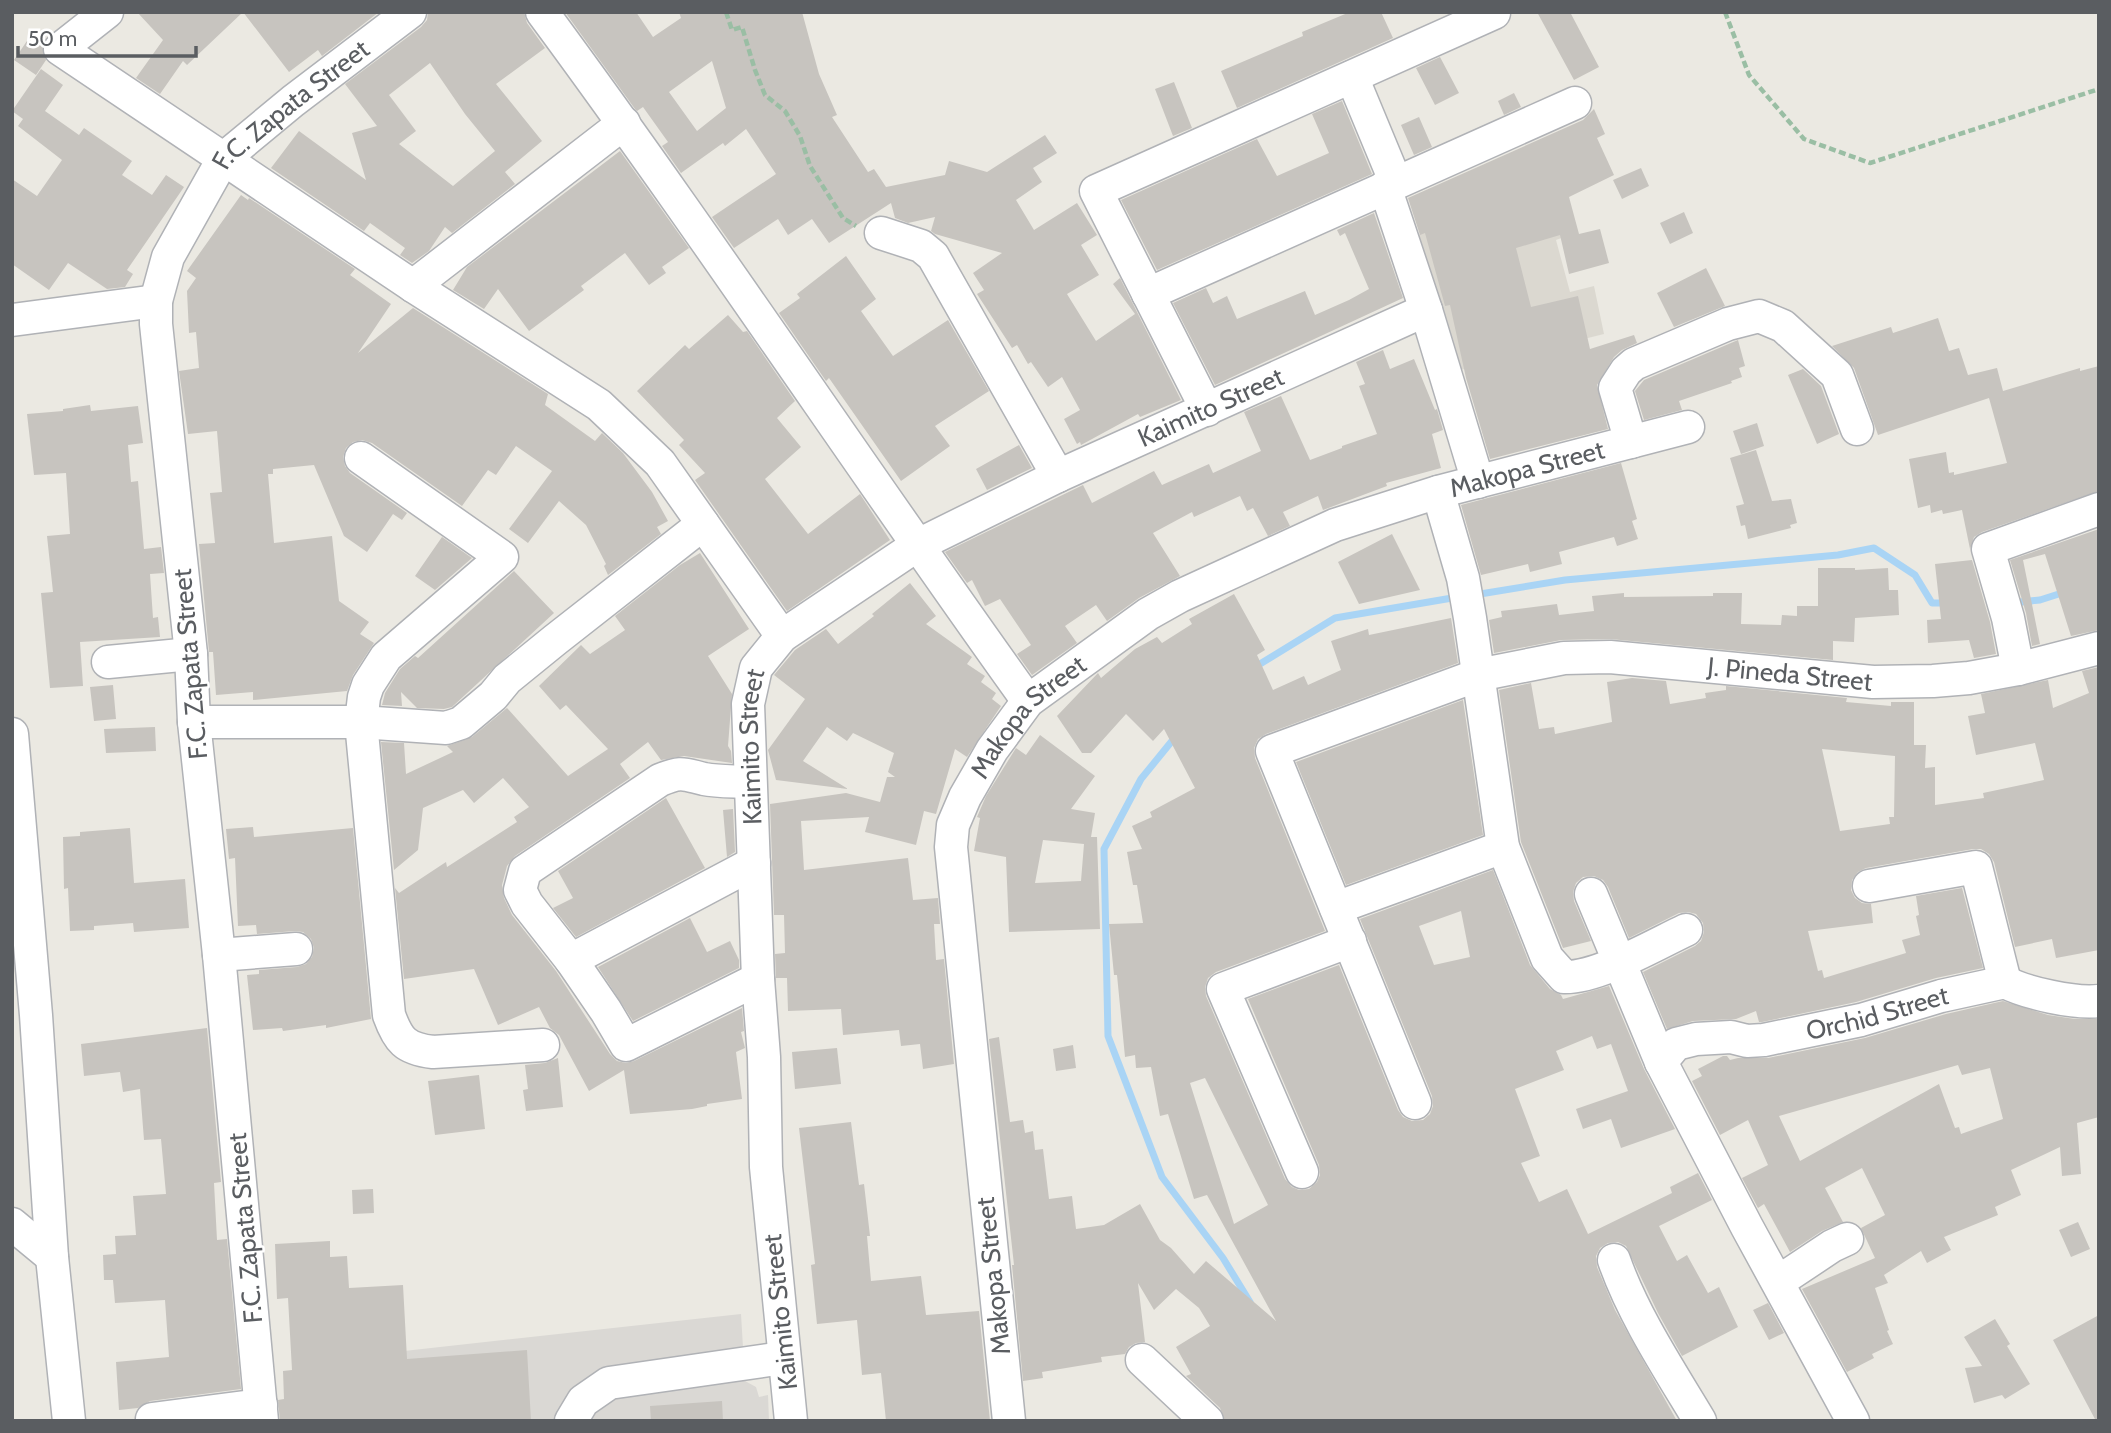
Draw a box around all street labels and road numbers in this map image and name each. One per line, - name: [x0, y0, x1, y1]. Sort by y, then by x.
- street label: F.C. Zapata Street: [205, 33, 376, 175]
- street label: Kaimito Street: [1133, 360, 1289, 454]
- street label: Makopa Street: [1446, 433, 1608, 504]
- street label: F.C. Zapata Street: [166, 567, 214, 761]
- street label: Makopa Street: [963, 648, 1092, 784]
- street label: J. Pineda Street: [1705, 650, 1874, 698]
- street label: Kaimito Street: [732, 665, 771, 826]
- street label: Orchid Street: [1803, 979, 1951, 1047]
- street label: F.C. Zapata Street: [221, 1131, 269, 1325]
- street label: Makopa Street: [969, 1195, 1017, 1356]
- street label: Kaimito Street: [756, 1232, 804, 1392]

